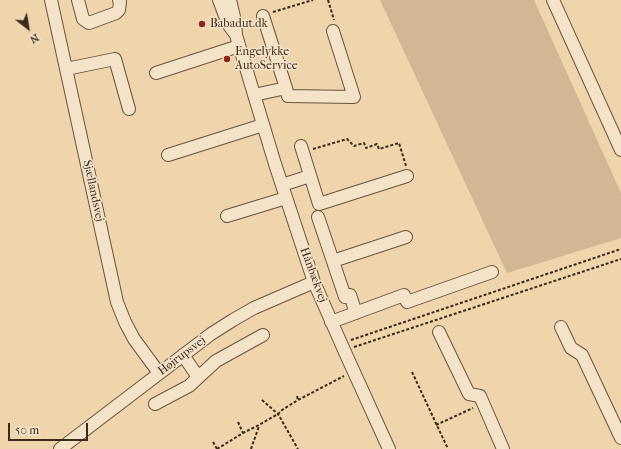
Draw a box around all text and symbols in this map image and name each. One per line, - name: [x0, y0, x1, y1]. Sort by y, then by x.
- north arrow: [8, 8, 48, 48]
- place label: Babadut.dk: [210, 17, 268, 31]
- marker: Babadut.dk: [197, 19, 207, 29]
- text: N: [28, 31, 41, 46]
- place label: Engelykke AutoService: [235, 45, 298, 73]
- marker: Engelykke AutoService: [222, 54, 232, 64]
- street label: Sjællandsvej: [79, 159, 107, 223]
- street label: Hånbækvej: [296, 245, 330, 305]
- street label: Højrupsvej: [155, 333, 209, 379]
- scale bar: [10, 415, 90, 441]
- text: 50 m: [15, 423, 39, 437]

